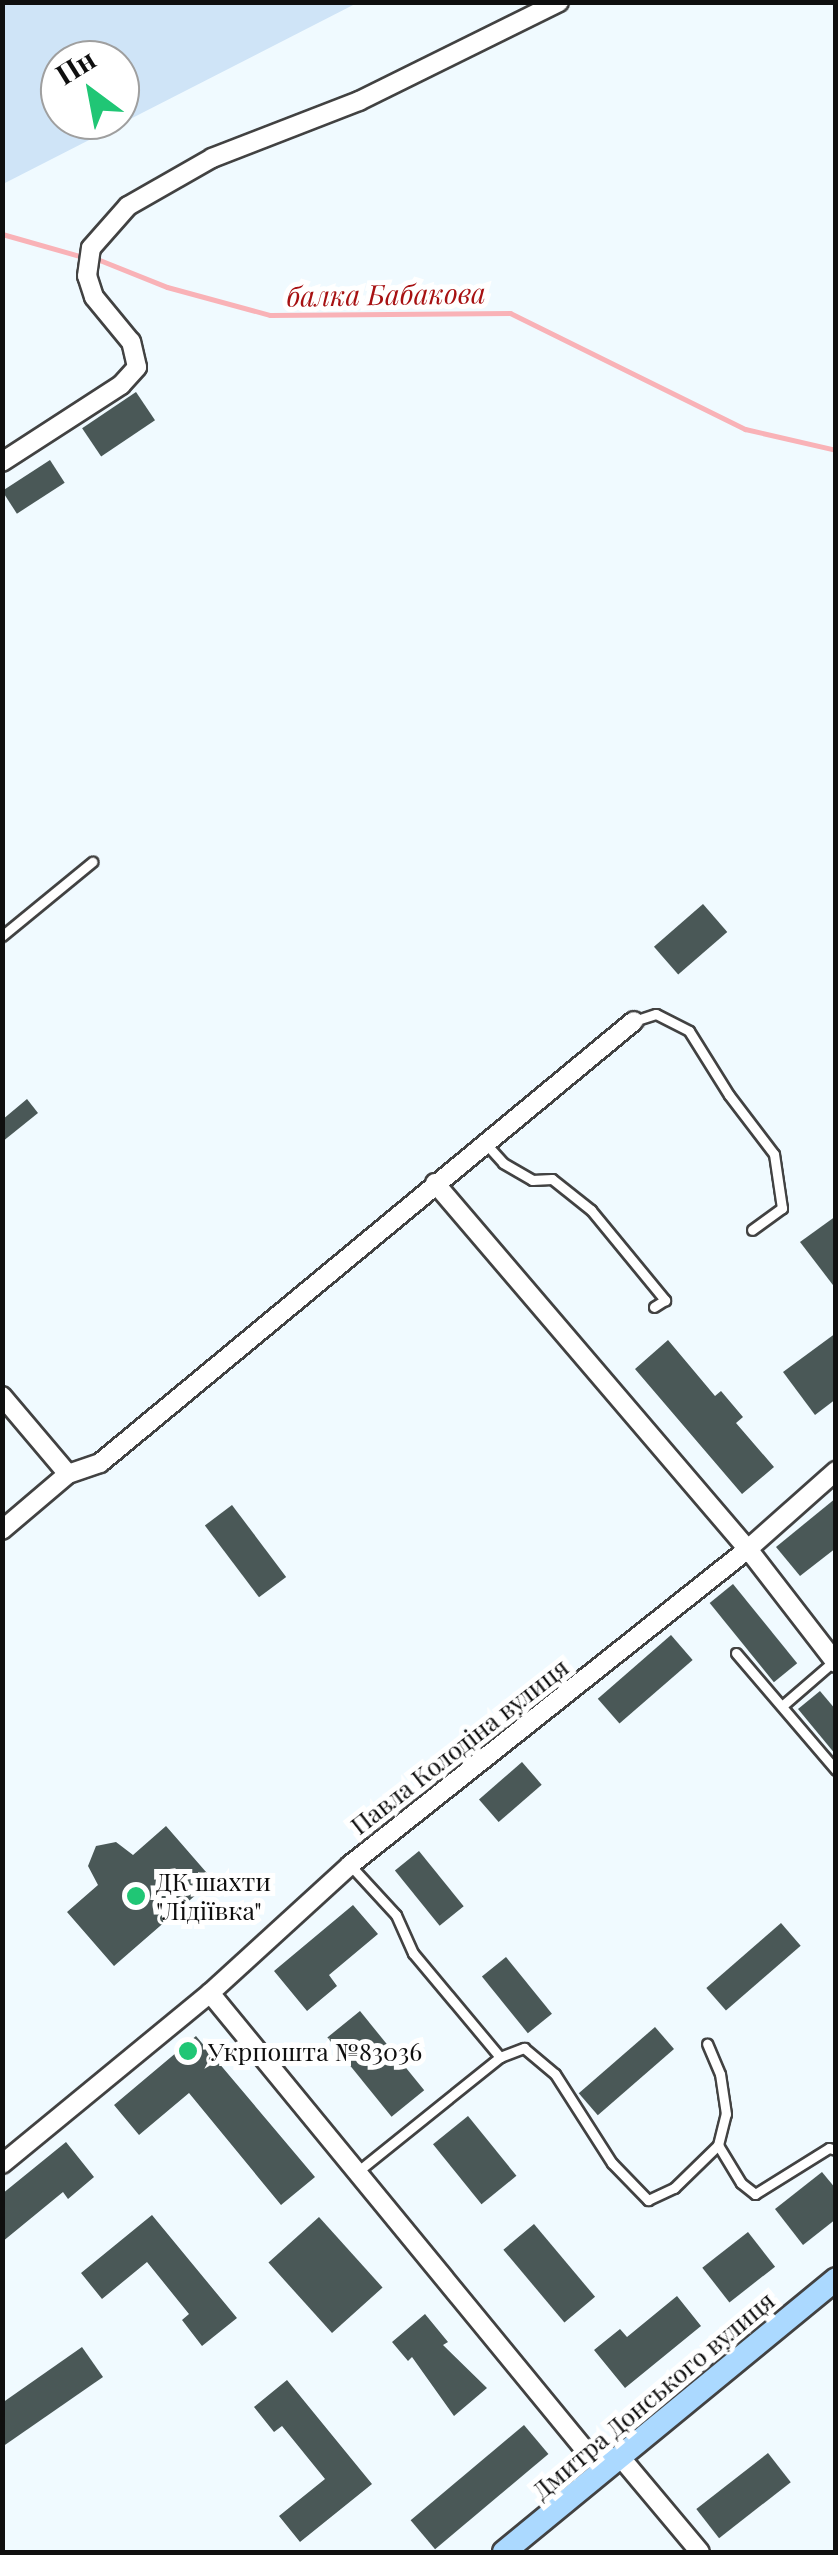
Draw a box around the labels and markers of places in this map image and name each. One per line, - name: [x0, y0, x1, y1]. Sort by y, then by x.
- place label: ДК шахти "Лідіївка": [156, 1867, 271, 1926]
- marker: ДК шахти "Лідіївка": [125, 1885, 147, 1907]
- place label: Укрпошта №83036: [208, 2036, 422, 2066]
- marker: Укрпошта №83036: [177, 2040, 199, 2062]

